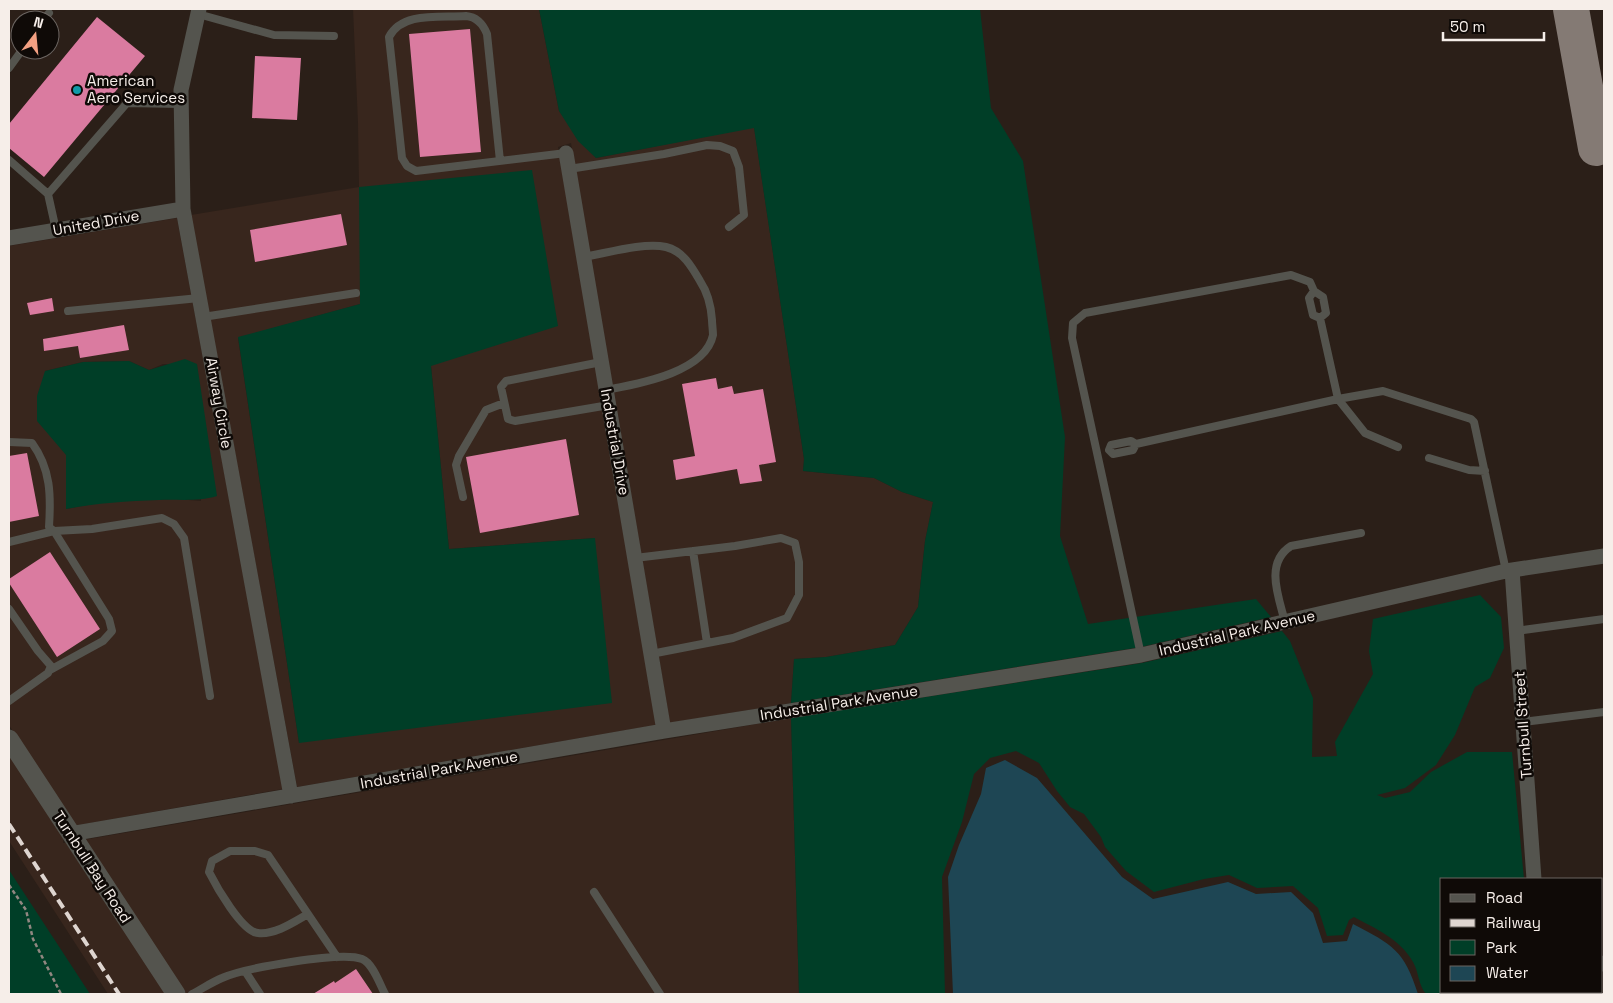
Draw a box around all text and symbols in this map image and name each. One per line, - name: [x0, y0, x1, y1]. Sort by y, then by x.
- north arrow: [10, 10, 60, 60]
- scale bar: [1443, 10, 1544, 42]
- text: N: [32, 13, 46, 32]
- text: 50 m: [1450, 17, 1485, 36]
- place label: American Aero Services: [87, 71, 185, 107]
- marker: American Aero Services: [71, 84, 83, 96]
- street label: United Drive: [51, 206, 141, 239]
- street label: Airway Circle: [202, 356, 237, 450]
- street label: Industrial Drive: [597, 387, 634, 497]
- street label: Industrial Park Avenue: [1157, 605, 1317, 660]
- street label: Turnbull Street: [1509, 671, 1536, 779]
- street label: Industrial Park Avenue: [759, 681, 919, 724]
- street label: Industrial Park Avenue: [359, 746, 519, 793]
- street label: Turnbull Bay Road: [49, 807, 136, 926]
- legend: [1440, 878, 1603, 993]
- text: Road: [1486, 888, 1523, 907]
- text: Railway: [1486, 913, 1541, 932]
- text: Park: [1486, 938, 1517, 957]
- text: Water: [1486, 963, 1529, 982]

